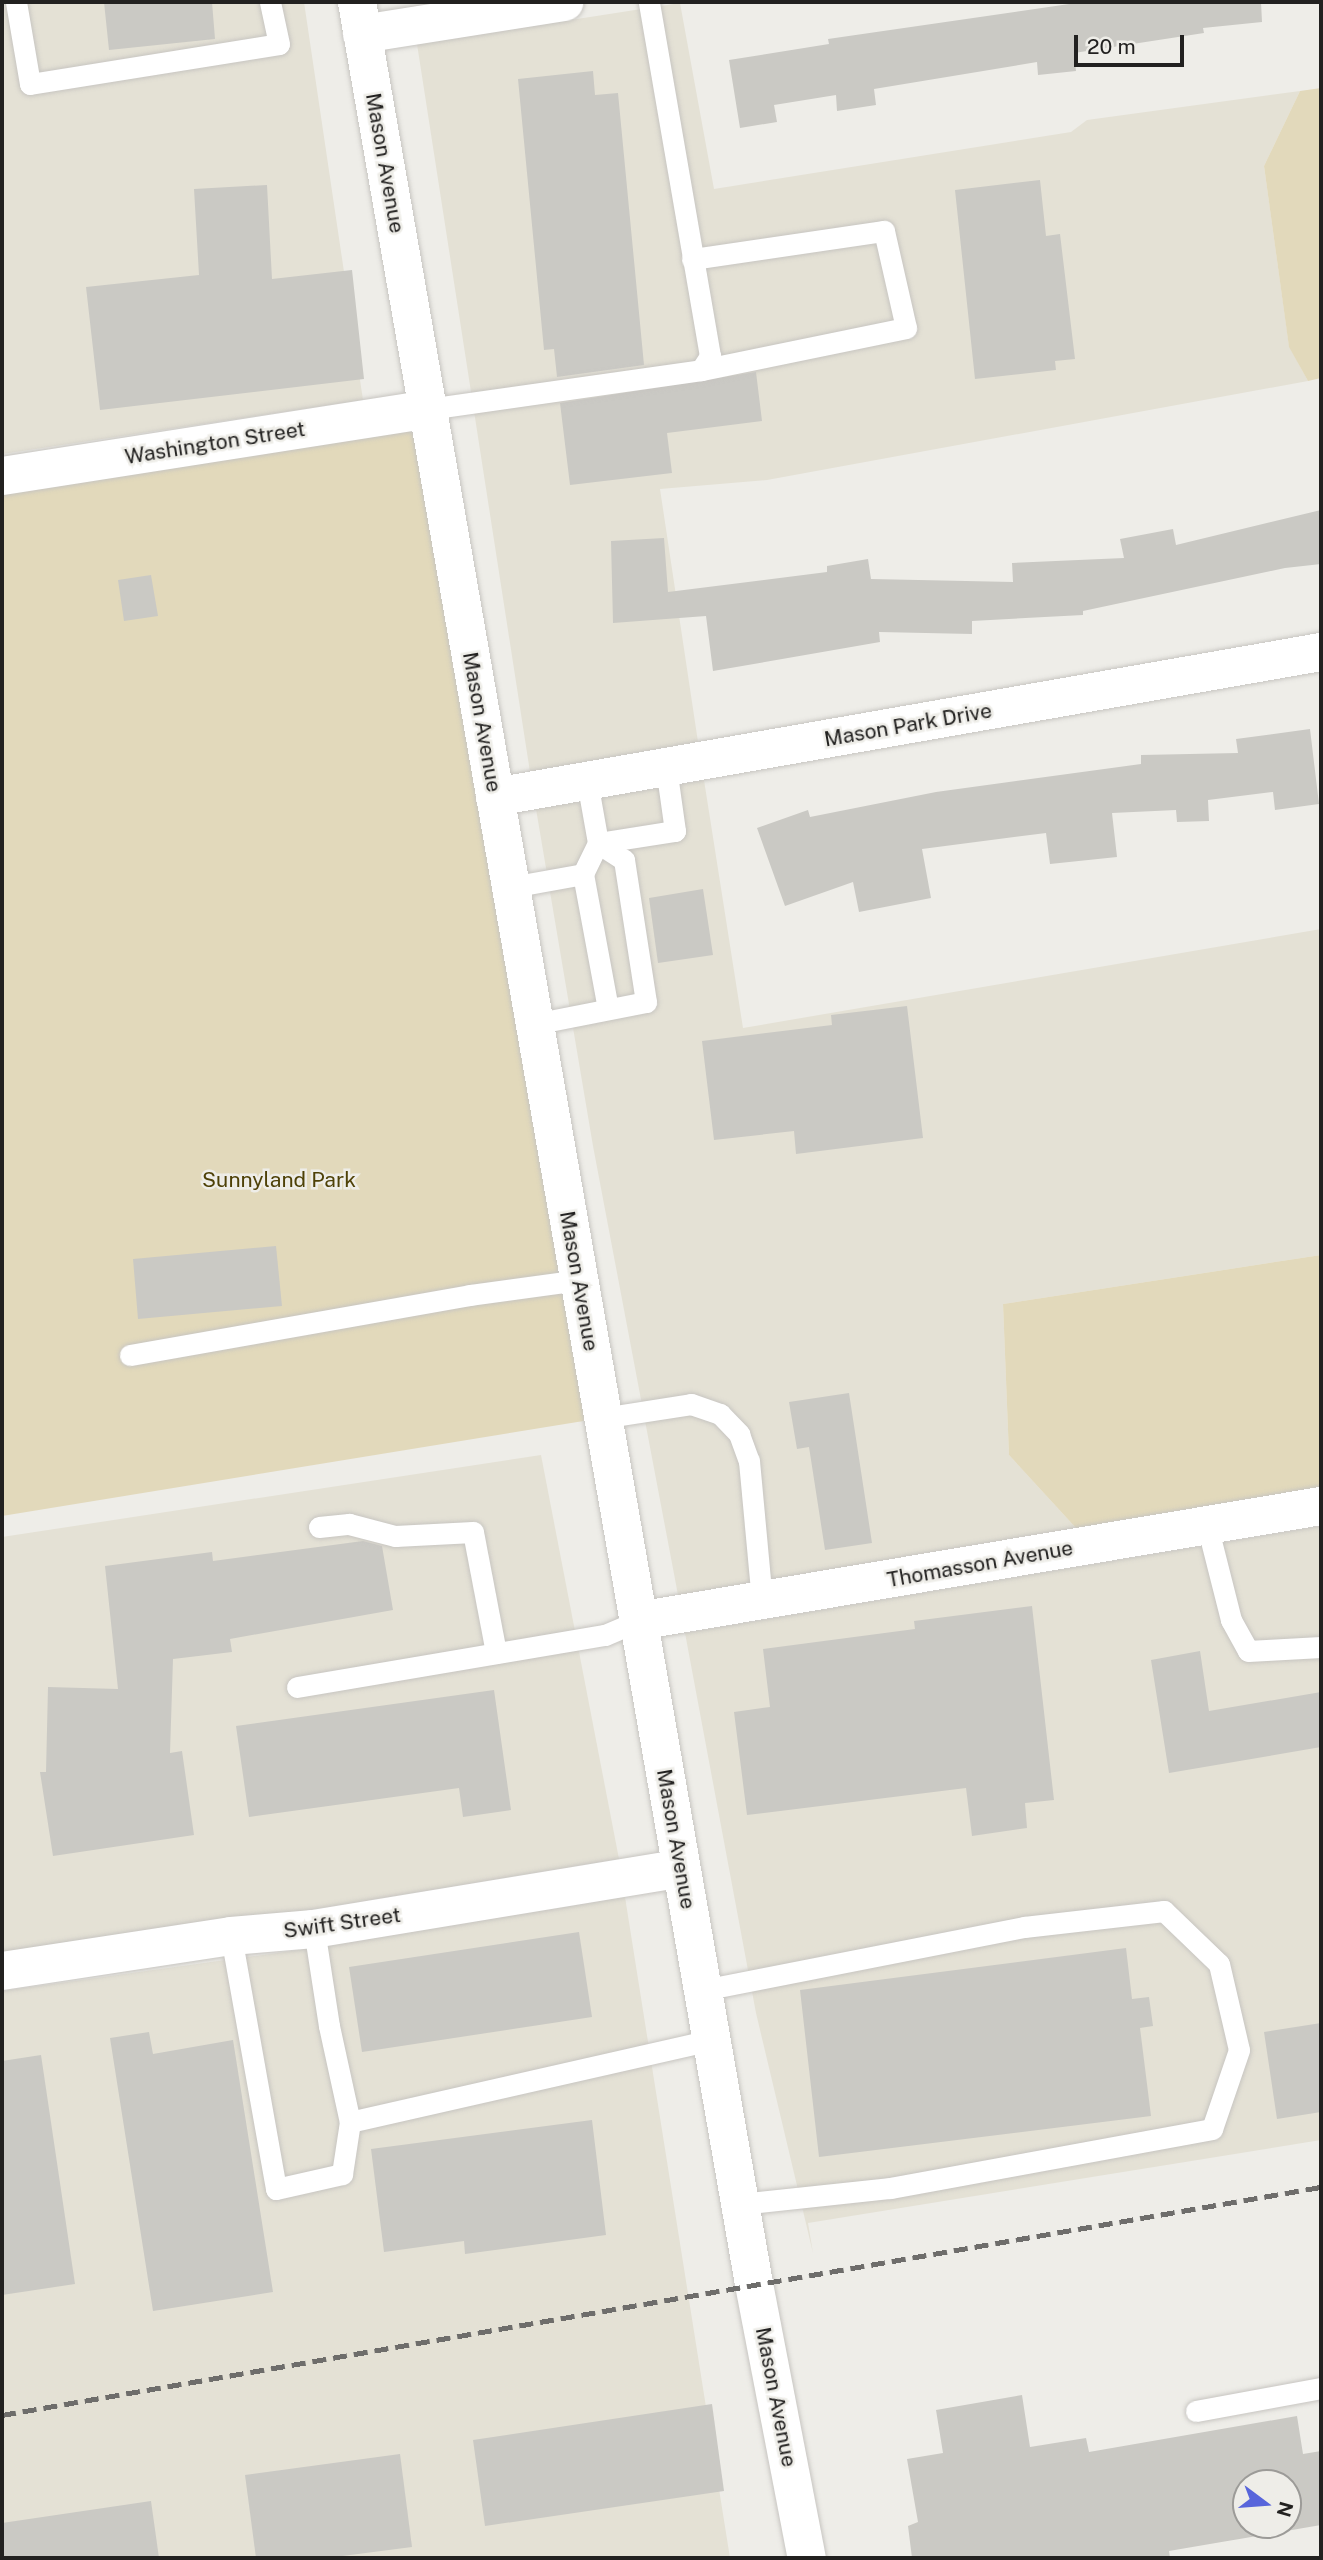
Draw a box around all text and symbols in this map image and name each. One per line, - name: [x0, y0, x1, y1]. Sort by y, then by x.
- scale bar: [1078, 21, 1188, 65]
- text: 20 m: [1087, 34, 1136, 59]
- street label: Mason Avenue: [360, 91, 410, 235]
- street label: Washington Street: [123, 416, 307, 470]
- street label: Mason Avenue: [457, 650, 507, 794]
- street label: Mason Park Drive: [822, 698, 994, 752]
- park label: Sunnyland Park: [202, 1167, 356, 1193]
- street label: Mason Avenue: [554, 1209, 604, 1353]
- street label: Thomasson Avenue: [885, 1535, 1075, 1593]
- street label: Mason Avenue: [651, 1767, 701, 1911]
- street label: Swift Street: [282, 1902, 402, 1944]
- street label: Mason Avenue: [750, 2325, 802, 2469]
- north arrow: [1232, 2469, 1302, 2539]
- text: N: [1273, 2499, 1298, 2519]

